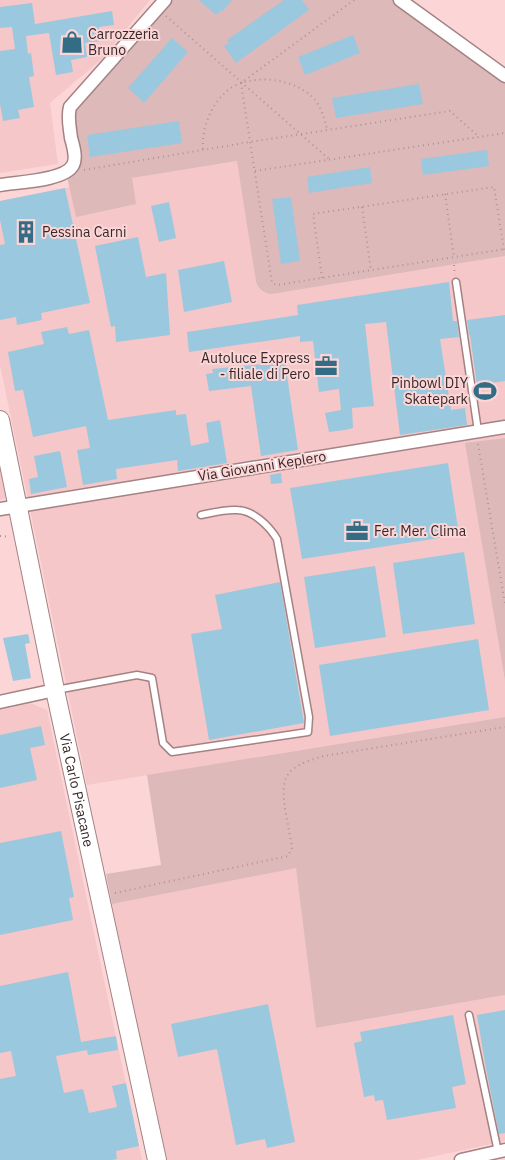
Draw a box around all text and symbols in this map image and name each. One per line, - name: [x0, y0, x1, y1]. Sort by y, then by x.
- place label: Carrozzeria Bruno: [88, 25, 159, 59]
- shop icon: Carrozzeria Bruno: [59, 29, 85, 55]
- building icon: Pessina Carni: [13, 219, 39, 245]
- place label: Pessina Carni: [42, 223, 126, 241]
- place label: Autoluce Express - filiale di Pero: [201, 349, 310, 383]
- office icon: Autoluce Express - filiale di Pero: [313, 353, 339, 379]
- place label: Pinbowl DIY Skatepark: [391, 374, 469, 408]
- sports icon: Pinbowl DIY Skatepark: [472, 378, 498, 404]
- street label: Via Giovanni Keplero: [197, 447, 327, 485]
- office icon: Fer. Mer. Clima: [344, 518, 370, 544]
- place label: Fer. Mer. Clima: [374, 522, 467, 540]
- street label: Via Carlo Pisacane: [56, 732, 98, 849]

